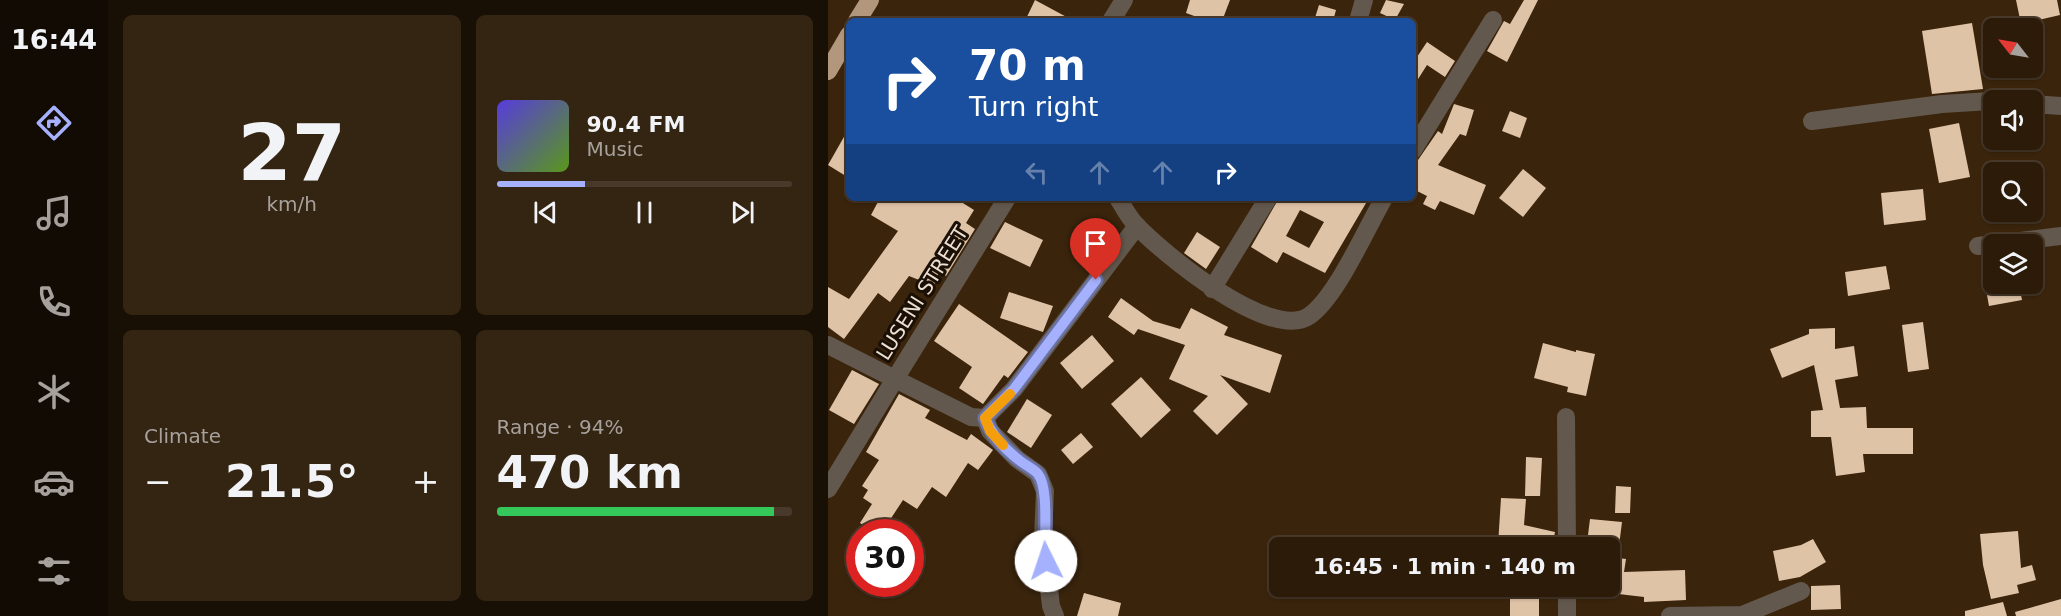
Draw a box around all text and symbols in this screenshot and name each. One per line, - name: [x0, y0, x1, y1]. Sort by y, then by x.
- north arrow: [1983, 18, 2043, 78]
- map controls: [1983, 18, 2043, 294]
- text: 16:44: [11, 24, 97, 55]
- text: 70 m: [969, 41, 1086, 90]
- icon: right: [870, 42, 948, 120]
- button: sound: [1983, 90, 2043, 150]
- text: Turn right: [969, 91, 1098, 122]
- icon: directions: [33, 102, 75, 144]
- text: 27: [237, 108, 346, 198]
- text: 90.4 FM: [587, 112, 685, 137]
- text: Music: [587, 137, 643, 161]
- icon: left: [1020, 156, 1053, 189]
- icon: ahead: [1083, 156, 1116, 189]
- icon: ahead: [1146, 156, 1179, 189]
- icon: right: [1209, 156, 1242, 189]
- button: search: [1983, 162, 2043, 222]
- icon: music: [33, 192, 75, 234]
- text: km/h: [267, 192, 317, 216]
- icon: previous: [529, 196, 562, 229]
- icon: pause: [628, 196, 661, 229]
- icon: next: [726, 196, 759, 229]
- pin: [1070, 218, 1121, 280]
- street label: LUSENI STREET: [871, 221, 973, 365]
- icon: arrive: [1079, 227, 1112, 260]
- button: layers: [1983, 234, 2043, 294]
- icon: phone: [33, 281, 75, 323]
- icon: climate: [33, 371, 75, 413]
- text: Range · 94%: [497, 415, 623, 439]
- text: Climate: [144, 424, 221, 448]
- text: 470 km: [497, 446, 683, 499]
- text: 21.5°: [225, 455, 359, 508]
- icon: car: [33, 461, 75, 503]
- text: −: [144, 462, 172, 501]
- text: +: [412, 462, 440, 501]
- speed limit sign: 30: [846, 519, 924, 597]
- position arrow: [1014, 529, 1078, 593]
- icon: filters: [33, 550, 75, 592]
- text: 16:45 · 1 min · 140 m: [1313, 554, 1576, 579]

